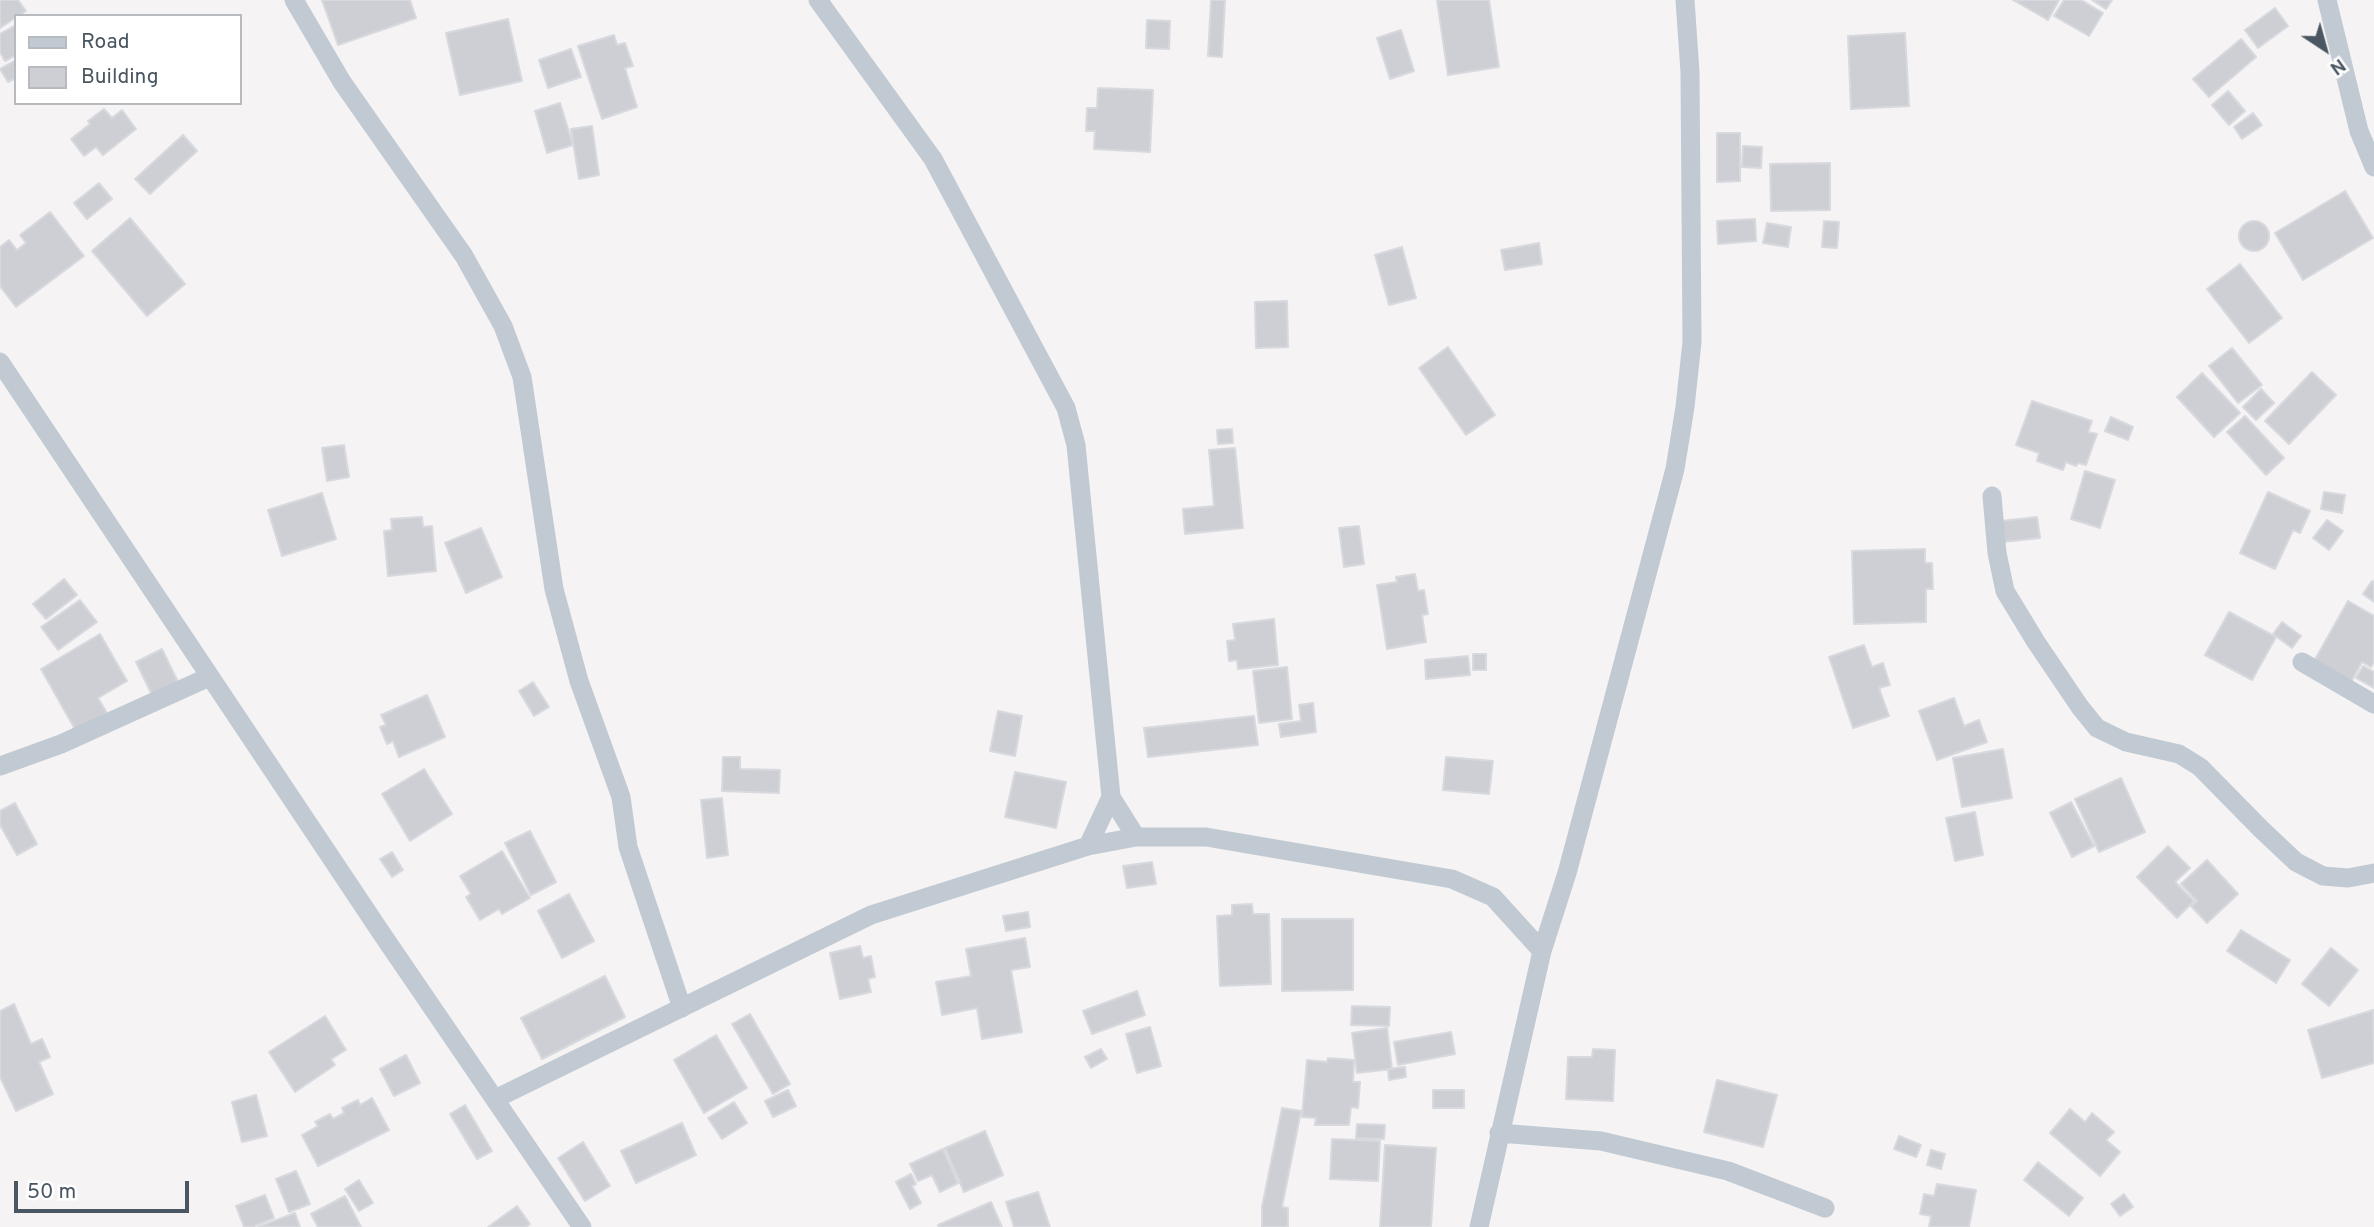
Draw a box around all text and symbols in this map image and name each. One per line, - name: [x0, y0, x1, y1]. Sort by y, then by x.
- legend: [14, 14, 242, 105]
- north arrow: [2290, 14, 2360, 84]
- text: Road: [81, 29, 130, 56]
- text: N: [2325, 52, 2350, 80]
- text: Building: [81, 64, 159, 91]
- scale bar: [18, 1168, 192, 1212]
- text: 50 m: [27, 1179, 76, 1206]

